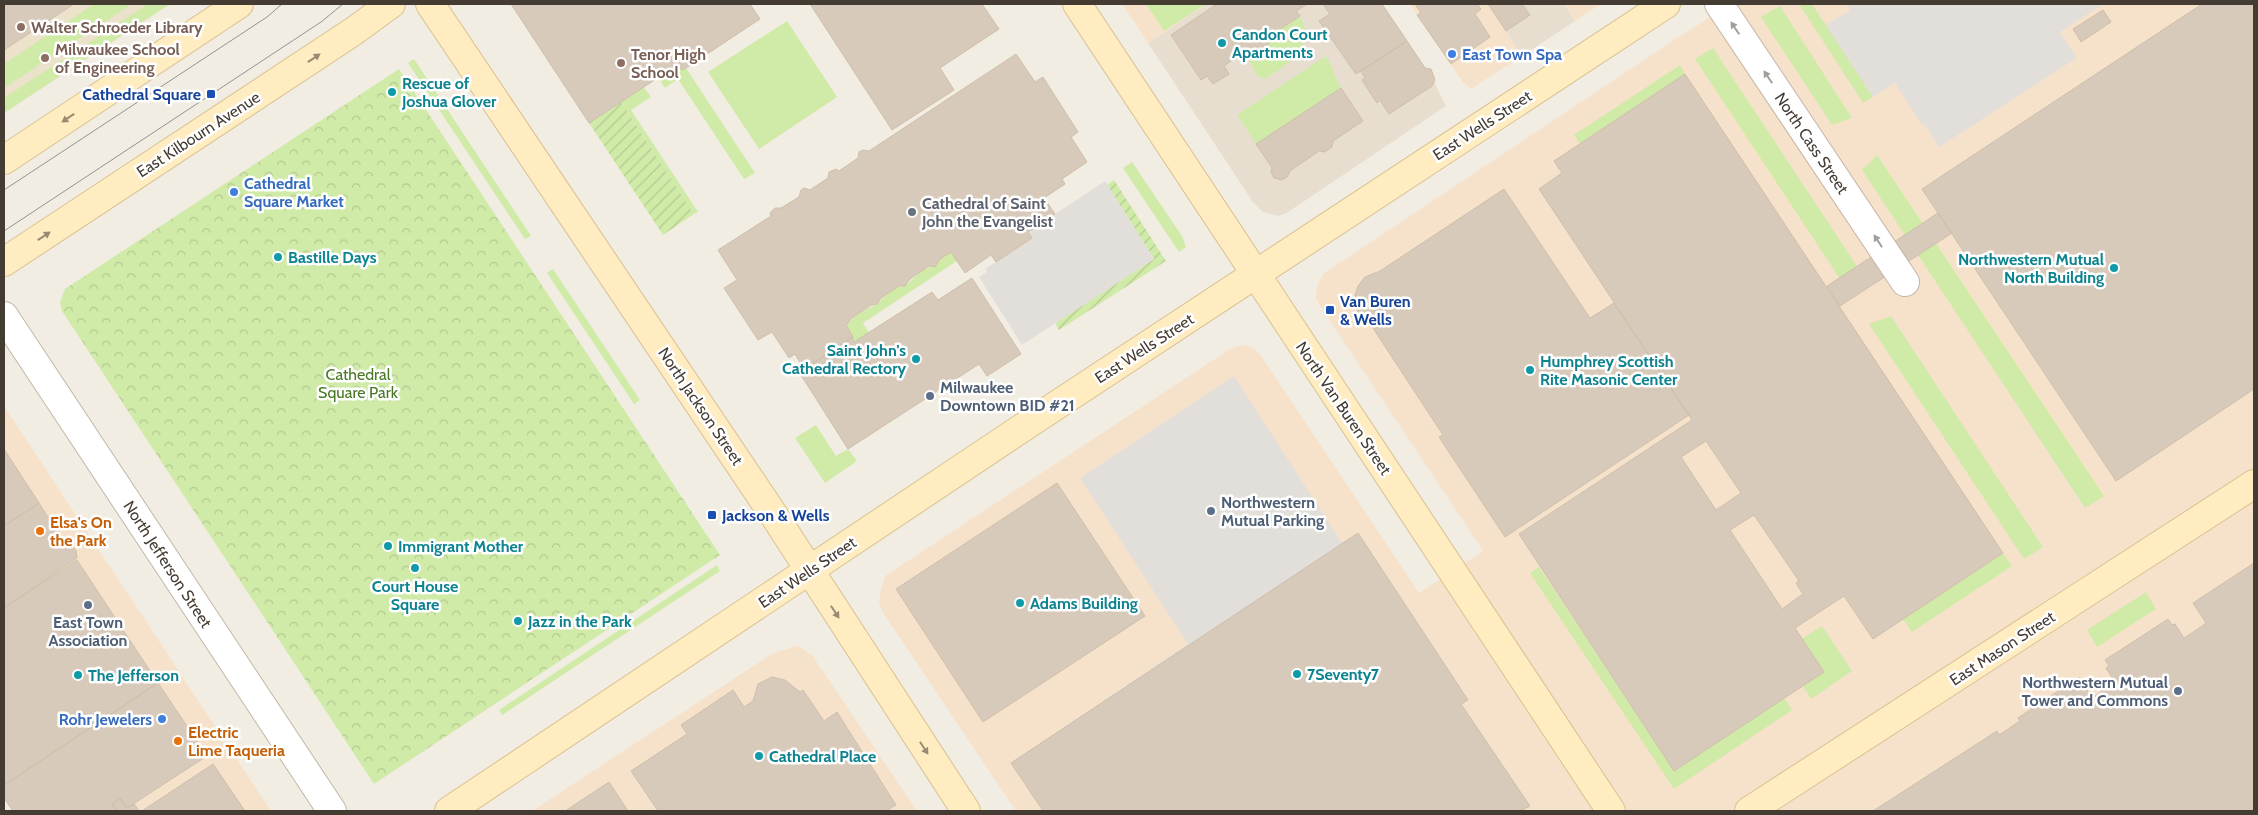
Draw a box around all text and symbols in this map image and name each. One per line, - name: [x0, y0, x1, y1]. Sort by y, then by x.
- place label: Walter Schroeder Library: [31, 18, 203, 37]
- marker: Walter Schroeder Library: [15, 21, 27, 33]
- one-way arrow: [1730, 21, 1740, 35]
- place label: Candon Court Apartments: [1232, 25, 1328, 62]
- marker: Candon Court Apartments: [1216, 37, 1228, 49]
- place label: Milwaukee School of Engineering: [55, 40, 180, 77]
- place label: Tenor High School: [631, 45, 706, 82]
- place label: East Town Spa: [1462, 45, 1562, 64]
- marker: East Town Spa: [1446, 48, 1458, 60]
- marker: Milwaukee School of Engineering: [39, 52, 51, 64]
- one-way arrow: [307, 53, 320, 63]
- marker: Tenor High School: [615, 57, 627, 69]
- one-way arrow: [1763, 70, 1773, 83]
- place label: Rescue of Joshua Glover: [401, 74, 497, 111]
- place label: Cathedral Square: [82, 85, 201, 104]
- marker: Rescue of Joshua Glover: [386, 86, 398, 98]
- street label: East Wells Street: [1429, 86, 1536, 164]
- street label: East Kilbourn Avenue: [133, 87, 263, 181]
- marker: Cathedral Square: [205, 88, 217, 100]
- street label: North Cass Street: [1771, 89, 1853, 198]
- one-way arrow: [61, 113, 74, 123]
- place label: Cathedral Square Market: [244, 174, 344, 211]
- marker: Cathedral Square Market: [228, 186, 240, 198]
- place label: Cathedral of Saint John the Evangelist: [921, 194, 1054, 231]
- marker: Cathedral of Saint John the Evangelist: [906, 206, 918, 218]
- one-way arrow: [38, 231, 51, 241]
- one-way arrow: [1873, 234, 1882, 248]
- place label: Bastille Days: [288, 248, 377, 267]
- place label: Northwestern Mutual North Building: [1958, 250, 2104, 287]
- marker: Bastille Days: [272, 251, 284, 263]
- marker: Northwestern Mutual North Building: [2108, 262, 2120, 274]
- place label: Van Buren & Wells: [1340, 292, 1411, 329]
- marker: Van Buren & Wells: [1324, 304, 1336, 316]
- street label: East Wells Street: [1091, 309, 1198, 387]
- street label: North Van Buren Street: [1292, 338, 1396, 479]
- place label: Saint John's Cathedral Rectory: [782, 341, 906, 378]
- street label: North Jackson Street: [654, 344, 747, 469]
- place label: Humphrey Scottish Rite Masonic Center: [1540, 352, 1678, 389]
- marker: Saint John's Cathedral Rectory: [910, 353, 922, 365]
- marker: Humphrey Scottish Rite Masonic Center: [1524, 364, 1536, 376]
- park label: Cathedral Square Park: [318, 365, 399, 402]
- place label: Milwaukee Downtown BID #21: [940, 378, 1075, 415]
- marker: Milwaukee Downtown BID #21: [924, 390, 936, 402]
- place label: Northwestern Mutual Parking: [1221, 493, 1324, 530]
- street label: North Jefferson Street: [119, 497, 216, 632]
- marker: Northwestern Mutual Parking: [1205, 505, 1217, 517]
- place label: Jackson & Wells: [721, 506, 830, 525]
- marker: Jackson & Wells: [706, 509, 718, 521]
- place label: Elsa's On the Park: [50, 513, 112, 550]
- marker: Elsa's On the Park: [34, 525, 46, 537]
- street label: East Wells Street: [755, 532, 860, 612]
- place label: Immigrant Mother: [398, 537, 524, 556]
- marker: Immigrant Mother: [382, 540, 394, 552]
- marker: Court House Square: [409, 562, 421, 574]
- place label: Court House Square: [372, 577, 458, 614]
- place label: Adams Building: [1030, 594, 1138, 613]
- marker: Adams Building: [1014, 597, 1026, 609]
- marker: East Town Association: [82, 599, 94, 611]
- one-way arrow: [831, 605, 840, 618]
- street label: East Mason Street: [1946, 607, 2059, 690]
- place label: Jazz in the Park: [527, 612, 632, 631]
- place label: East Town Association: [49, 613, 127, 650]
- marker: Jazz in the Park: [512, 615, 524, 627]
- place label: 7Seventy7: [1307, 665, 1380, 684]
- place label: The Jefferson: [88, 666, 179, 685]
- marker: 7Seventy7: [1291, 668, 1303, 680]
- marker: The Jefferson: [72, 669, 84, 681]
- place label: Northwestern Mutual Tower and Commons: [2022, 673, 2168, 710]
- marker: Northwestern Mutual Tower and Commons: [2172, 685, 2184, 697]
- place label: Rohr Jewelers: [59, 710, 152, 729]
- marker: Rohr Jewelers: [156, 713, 168, 725]
- place label: Electric Lime Taqueria: [188, 723, 285, 760]
- marker: Electric Lime Taqueria: [172, 735, 184, 747]
- one-way arrow: [919, 741, 929, 754]
- place label: Cathedral Place: [769, 747, 876, 766]
- marker: Cathedral Place: [753, 750, 765, 762]

